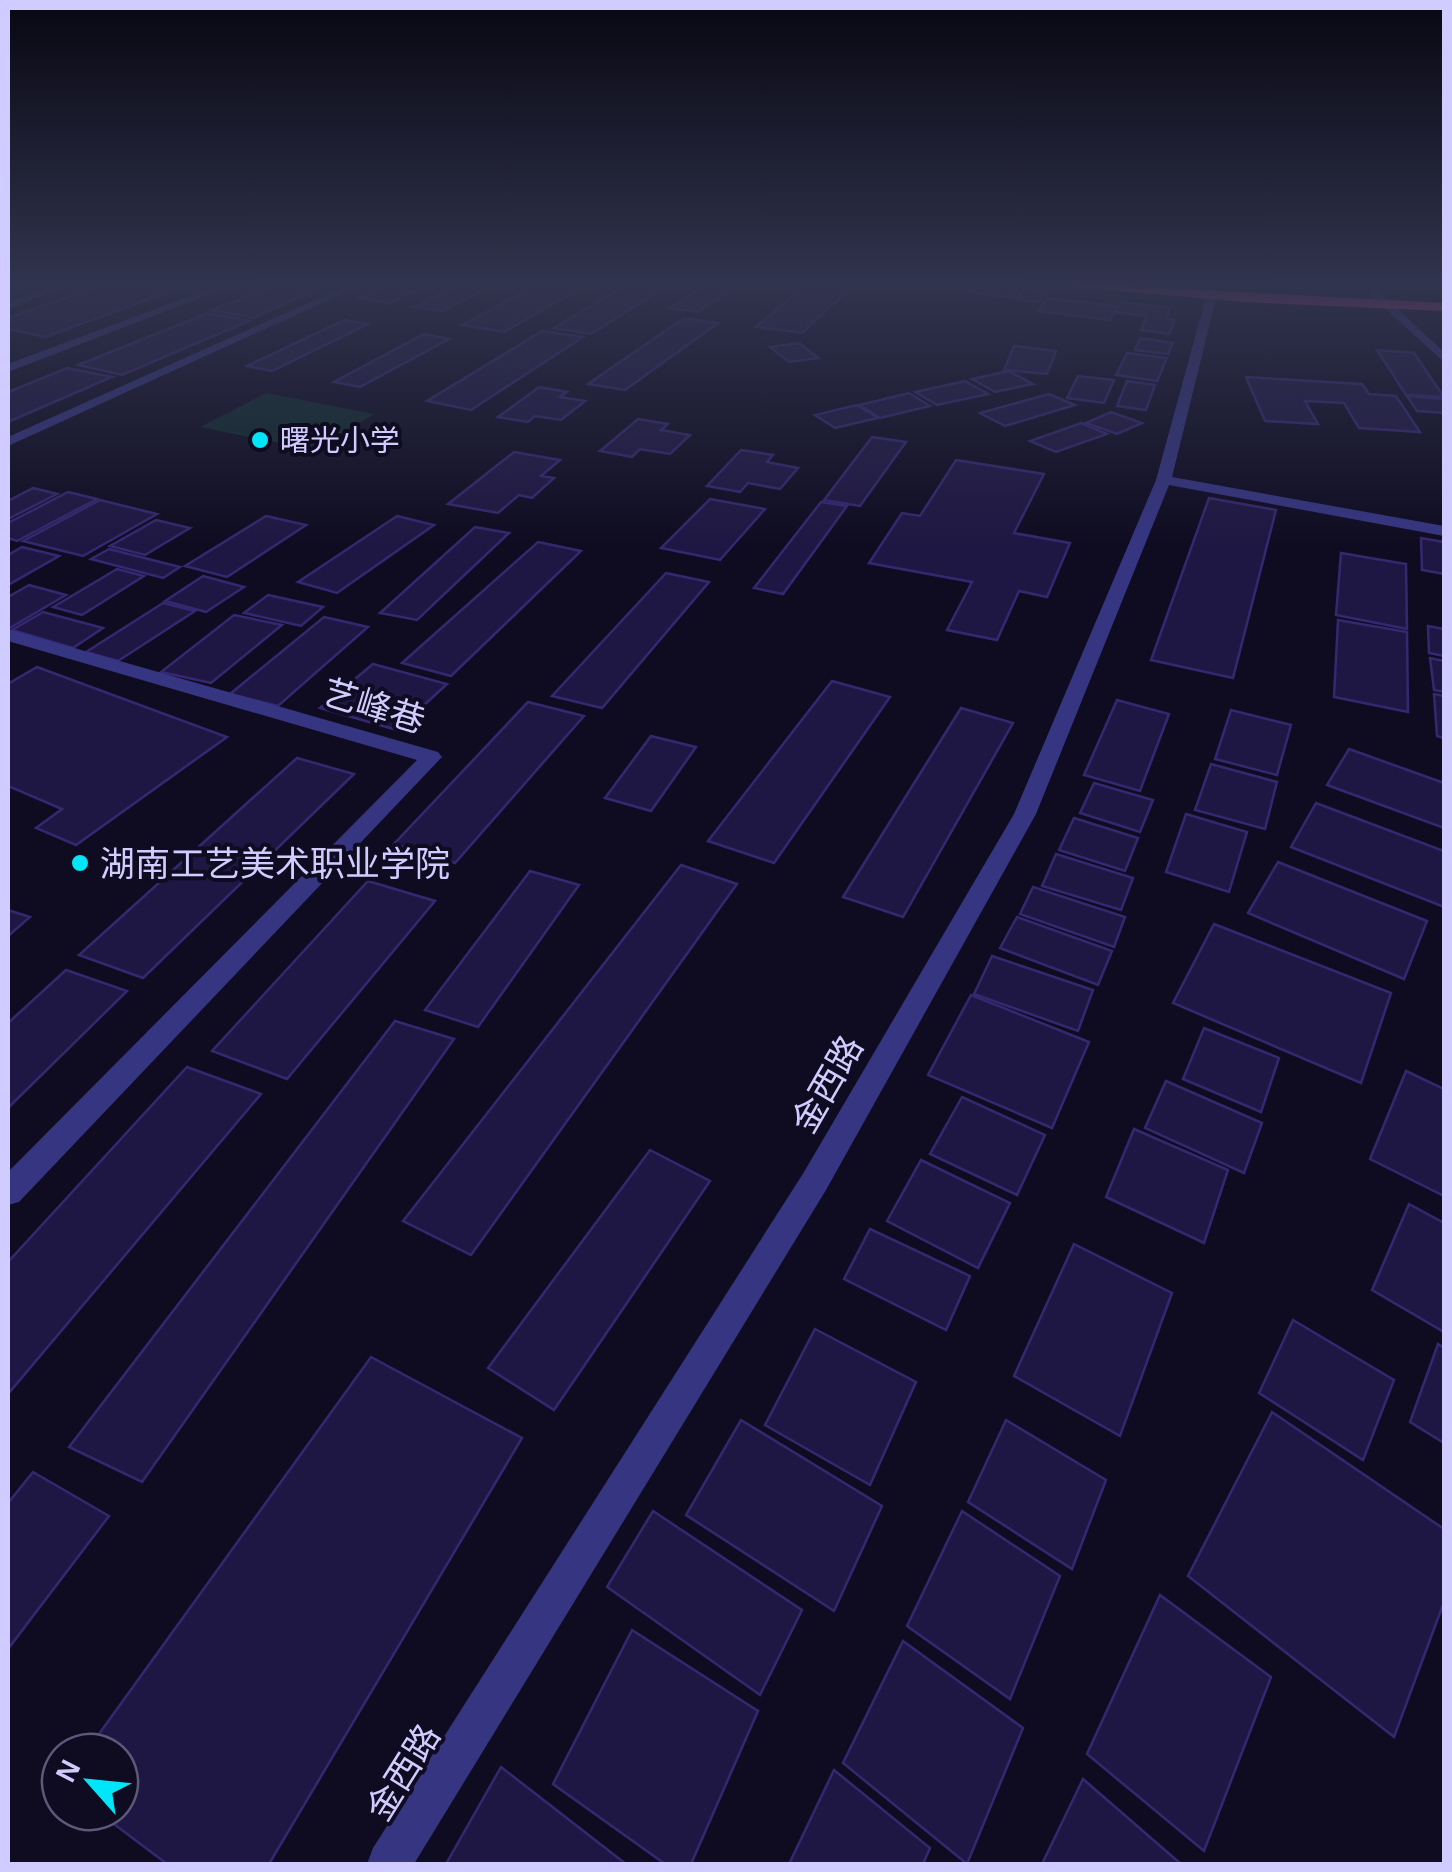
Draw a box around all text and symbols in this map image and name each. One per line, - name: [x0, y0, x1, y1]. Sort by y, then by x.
- place label: 曙光小学: [280, 424, 400, 457]
- marker: 曙光小学: [249, 429, 271, 451]
- street label: 艺峰巷: [318, 672, 430, 740]
- place label: 湖南工艺美术职业学院: [100, 844, 450, 883]
- marker: 湖南工艺美术职业学院: [69, 852, 91, 874]
- street label: 金西路: [784, 1029, 870, 1139]
- street label: 金西路: [359, 1717, 447, 1827]
- north arrow: [40, 1732, 140, 1832]
- text: N: [50, 1755, 87, 1787]

